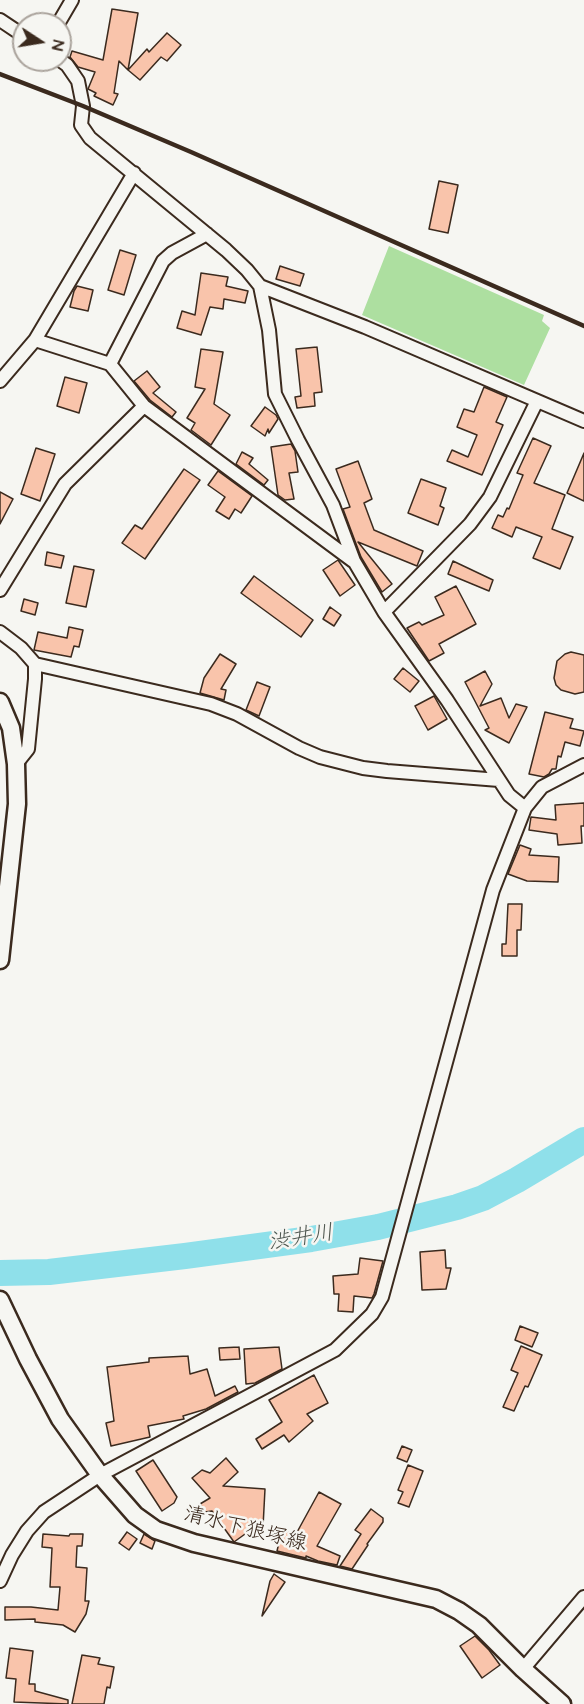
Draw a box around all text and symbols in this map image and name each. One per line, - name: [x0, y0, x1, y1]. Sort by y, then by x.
- north arrow: [12, 12, 72, 72]
- text: N: [46, 38, 69, 53]
- water label: 渋井川: [266, 1221, 336, 1257]
- street label: 清水下狼塚線: [181, 1503, 309, 1557]

